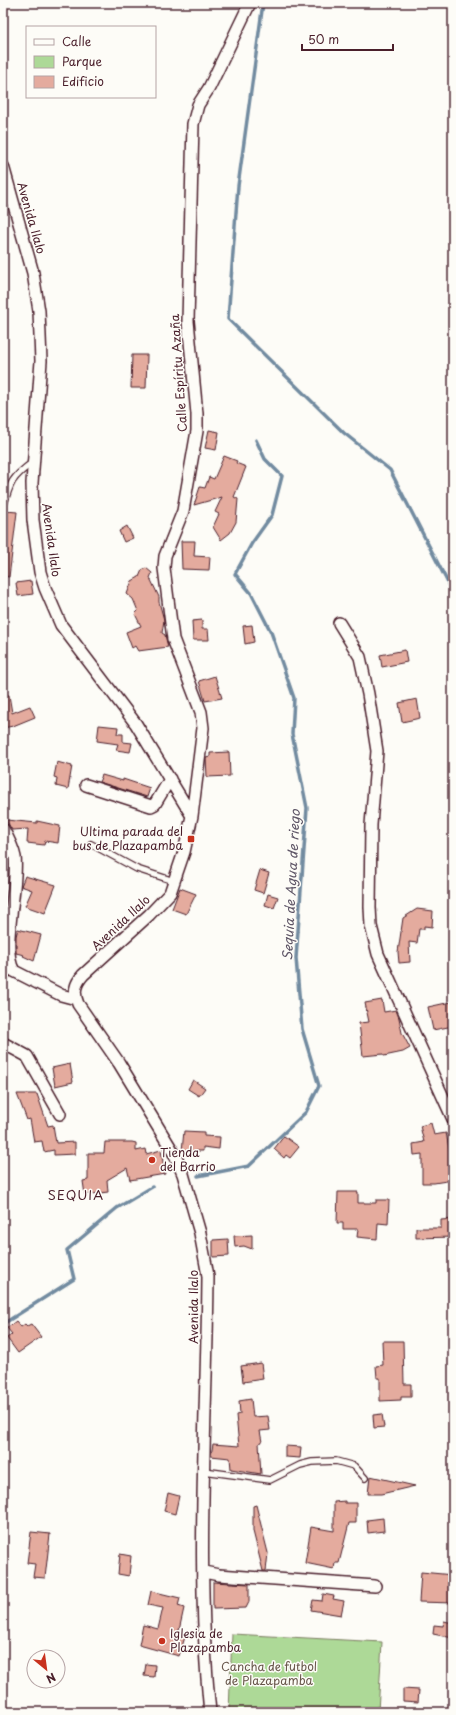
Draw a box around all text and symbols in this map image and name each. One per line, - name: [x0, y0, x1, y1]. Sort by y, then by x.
- legend: [26, 26, 156, 98]
- scale bar: [302, 26, 393, 52]
- text: 50 m: [308, 30, 339, 48]
- text: Calle: [62, 32, 92, 50]
- text: Parque: [62, 52, 102, 70]
- text: Edificio: [62, 72, 104, 90]
- street label: Avenida Ilalo: [13, 180, 51, 256]
- street label: Calle Espíritu Azaña: [165, 313, 191, 433]
- street label: Avenida Ilalo: [38, 502, 66, 578]
- water label: Sequia de Agua de riego: [277, 808, 304, 961]
- place label: Ultima parada del bus de Plazapamba: [73, 822, 184, 854]
- marker: Ultima parada del bus de Plazapamba: [186, 834, 196, 844]
- street label: Avenida Ilalo: [87, 890, 154, 954]
- place label: Tienda del Barrio: [160, 1143, 216, 1175]
- marker: Tienda del Barrio: [147, 1155, 157, 1165]
- district label: SEQUIA: [48, 1185, 104, 1204]
- street label: Avenida Ilalo: [184, 1270, 202, 1344]
- place label: Iglesia de Plazapamba: [170, 1624, 242, 1656]
- marker: Iglesia de Plazapamba: [157, 1636, 167, 1646]
- north arrow: [26, 1649, 66, 1689]
- park label: Cancha de futbol de Plazapamba: [221, 1657, 317, 1689]
- text: N: [43, 1669, 59, 1688]

